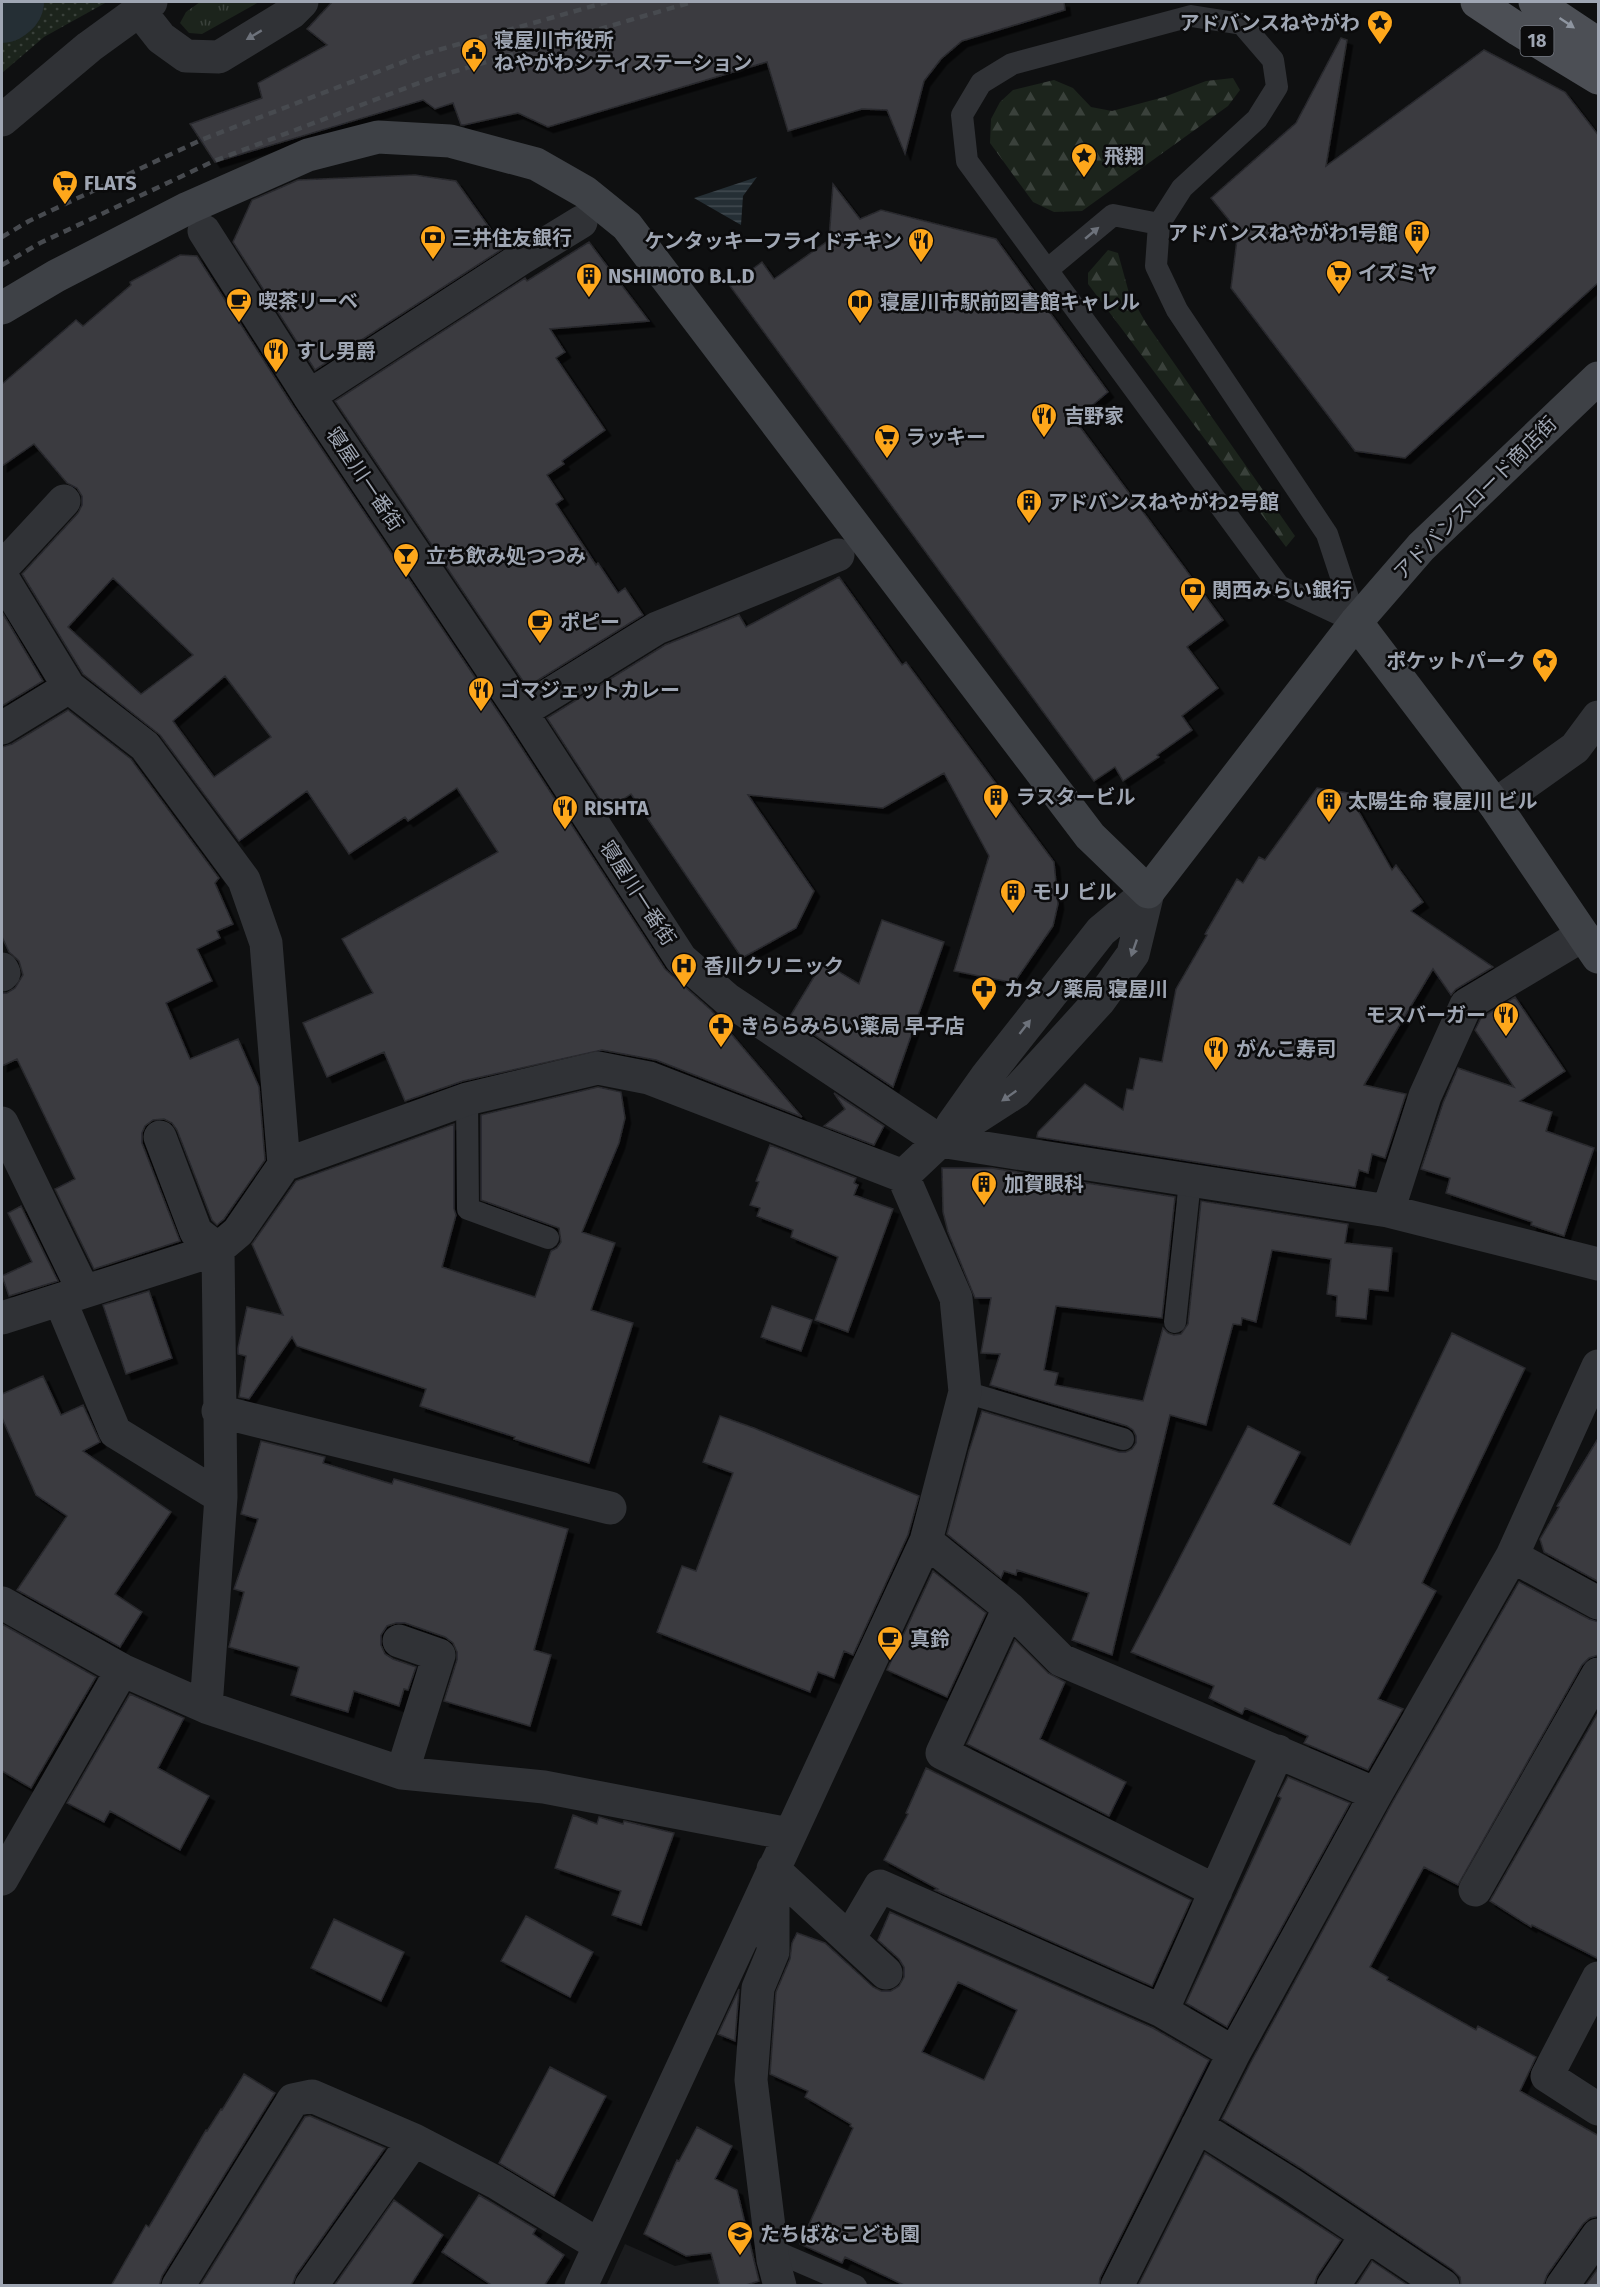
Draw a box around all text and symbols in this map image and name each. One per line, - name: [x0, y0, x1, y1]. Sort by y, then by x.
- place icon: アドバンスねやがわ: [1365, 8, 1395, 46]
- place label: アドバンスねやがわ: [1179, 11, 1360, 35]
- one-way arrow: [1559, 17, 1575, 28]
- road number: 18: [1520, 26, 1554, 56]
- place label: 寝屋川市役所 ねやがわシティステーション: [494, 28, 752, 75]
- one-way arrow: [246, 30, 262, 41]
- public building icon: 寝屋川市役所 ねやがわシティステーション: [459, 36, 489, 74]
- place icon: 飛翔: [1069, 141, 1099, 179]
- place label: 飛翔: [1104, 144, 1144, 168]
- supermarket icon: FLATS: [50, 168, 80, 206]
- place label: FLATS: [84, 171, 137, 195]
- building icon: アドバンスねやがわ1号館: [1402, 218, 1432, 256]
- place label: アドバンスねやがわ1号館: [1168, 221, 1398, 245]
- bank icon: 三井住友銀行: [418, 223, 448, 261]
- place label: 三井住友銀行: [452, 226, 572, 250]
- restaurant icon: ケンタッキーフライドチキン: [906, 226, 936, 264]
- one-way arrow: [1084, 226, 1100, 239]
- place label: ケンタッキーフライドチキン: [644, 229, 902, 253]
- supermarket icon: イズミヤ: [1324, 258, 1354, 296]
- building icon: NSHIMOTO B.L.D: [574, 261, 604, 299]
- place label: イズミヤ: [1358, 261, 1437, 285]
- place label: NSHIMOTO B.L.D: [608, 264, 754, 288]
- cafe icon: 喫茶リーベ: [224, 286, 254, 324]
- library icon: 寝屋川市駅前図書館キャレル: [845, 287, 875, 325]
- place label: 喫茶リーベ: [258, 289, 358, 313]
- place label: 寝屋川市駅前図書館キャレル: [880, 290, 1140, 314]
- restaurant icon: すし男爵: [261, 336, 291, 374]
- place label: すし男爵: [296, 339, 376, 363]
- restaurant icon: 吉野家: [1029, 401, 1059, 439]
- place label: 吉野家: [1064, 404, 1124, 428]
- street label: アドバンスロード商店街: [1389, 412, 1561, 584]
- supermarket icon: ラッキー: [872, 422, 902, 460]
- street label: 寝屋川一番街: [321, 423, 409, 535]
- place label: ラッキー: [906, 425, 986, 449]
- building icon: アドバンスねやがわ2号館: [1014, 487, 1044, 525]
- place label: アドバンスねやがわ2号館: [1048, 490, 1279, 514]
- bar icon: 立ち飲み処つつみ: [391, 541, 421, 579]
- place label: 立ち飲み処つつみ: [426, 544, 586, 568]
- bank icon: 関西みらい銀行: [1178, 575, 1208, 613]
- place label: 関西みらい銀行: [1212, 578, 1352, 602]
- cafe icon: ポピー: [525, 607, 555, 645]
- place label: ポピー: [560, 610, 620, 634]
- place icon: ポケットパーク: [1530, 646, 1560, 684]
- place label: ポケットパーク: [1386, 649, 1526, 673]
- restaurant icon: ゴマジェットカレー: [466, 675, 496, 713]
- place label: ゴマジェットカレー: [500, 678, 680, 702]
- building icon: ラスタービル: [981, 782, 1011, 820]
- place label: ラスタービル: [1016, 785, 1136, 809]
- building icon: 太陽生命 寝屋川 ビル: [1314, 786, 1344, 824]
- place label: 太陽生命 寝屋川 ビル: [1348, 789, 1537, 813]
- restaurant icon: RISHTA: [550, 793, 580, 831]
- place label: RISHTA: [584, 796, 650, 820]
- street label: 寝屋川一番街: [595, 836, 681, 950]
- building icon: モリ ビル: [998, 877, 1028, 915]
- place label: モリ ビル: [1032, 880, 1117, 904]
- one-way arrow: [1128, 939, 1138, 957]
- hospital icon: 香川クリニック: [669, 951, 699, 989]
- place label: 香川クリニック: [704, 954, 844, 978]
- pharmacy icon: カタノ薬局 寝屋川: [969, 974, 999, 1012]
- place label: カタノ薬局 寝屋川: [1004, 977, 1168, 1001]
- restaurant icon: モスバーガー: [1491, 1000, 1521, 1038]
- place label: モスバーガー: [1366, 1003, 1486, 1027]
- pharmacy icon: きららみらい薬局 早子店: [706, 1011, 736, 1049]
- place label: きららみらい薬局 早子店: [740, 1014, 965, 1038]
- one-way arrow: [1019, 1019, 1032, 1035]
- restaurant icon: がんこ寿司: [1201, 1034, 1231, 1072]
- place label: がんこ寿司: [1236, 1037, 1336, 1061]
- one-way arrow: [1001, 1090, 1017, 1101]
- building icon: 加賀眼科: [969, 1169, 999, 1207]
- place label: 加賀眼科: [1004, 1172, 1084, 1196]
- cafe icon: 真鈴: [875, 1624, 905, 1662]
- place label: 真鈴: [910, 1627, 950, 1651]
- school or university icon: たちばなこども園: [725, 2219, 755, 2257]
- place label: たちばなこども園: [760, 2222, 920, 2246]

